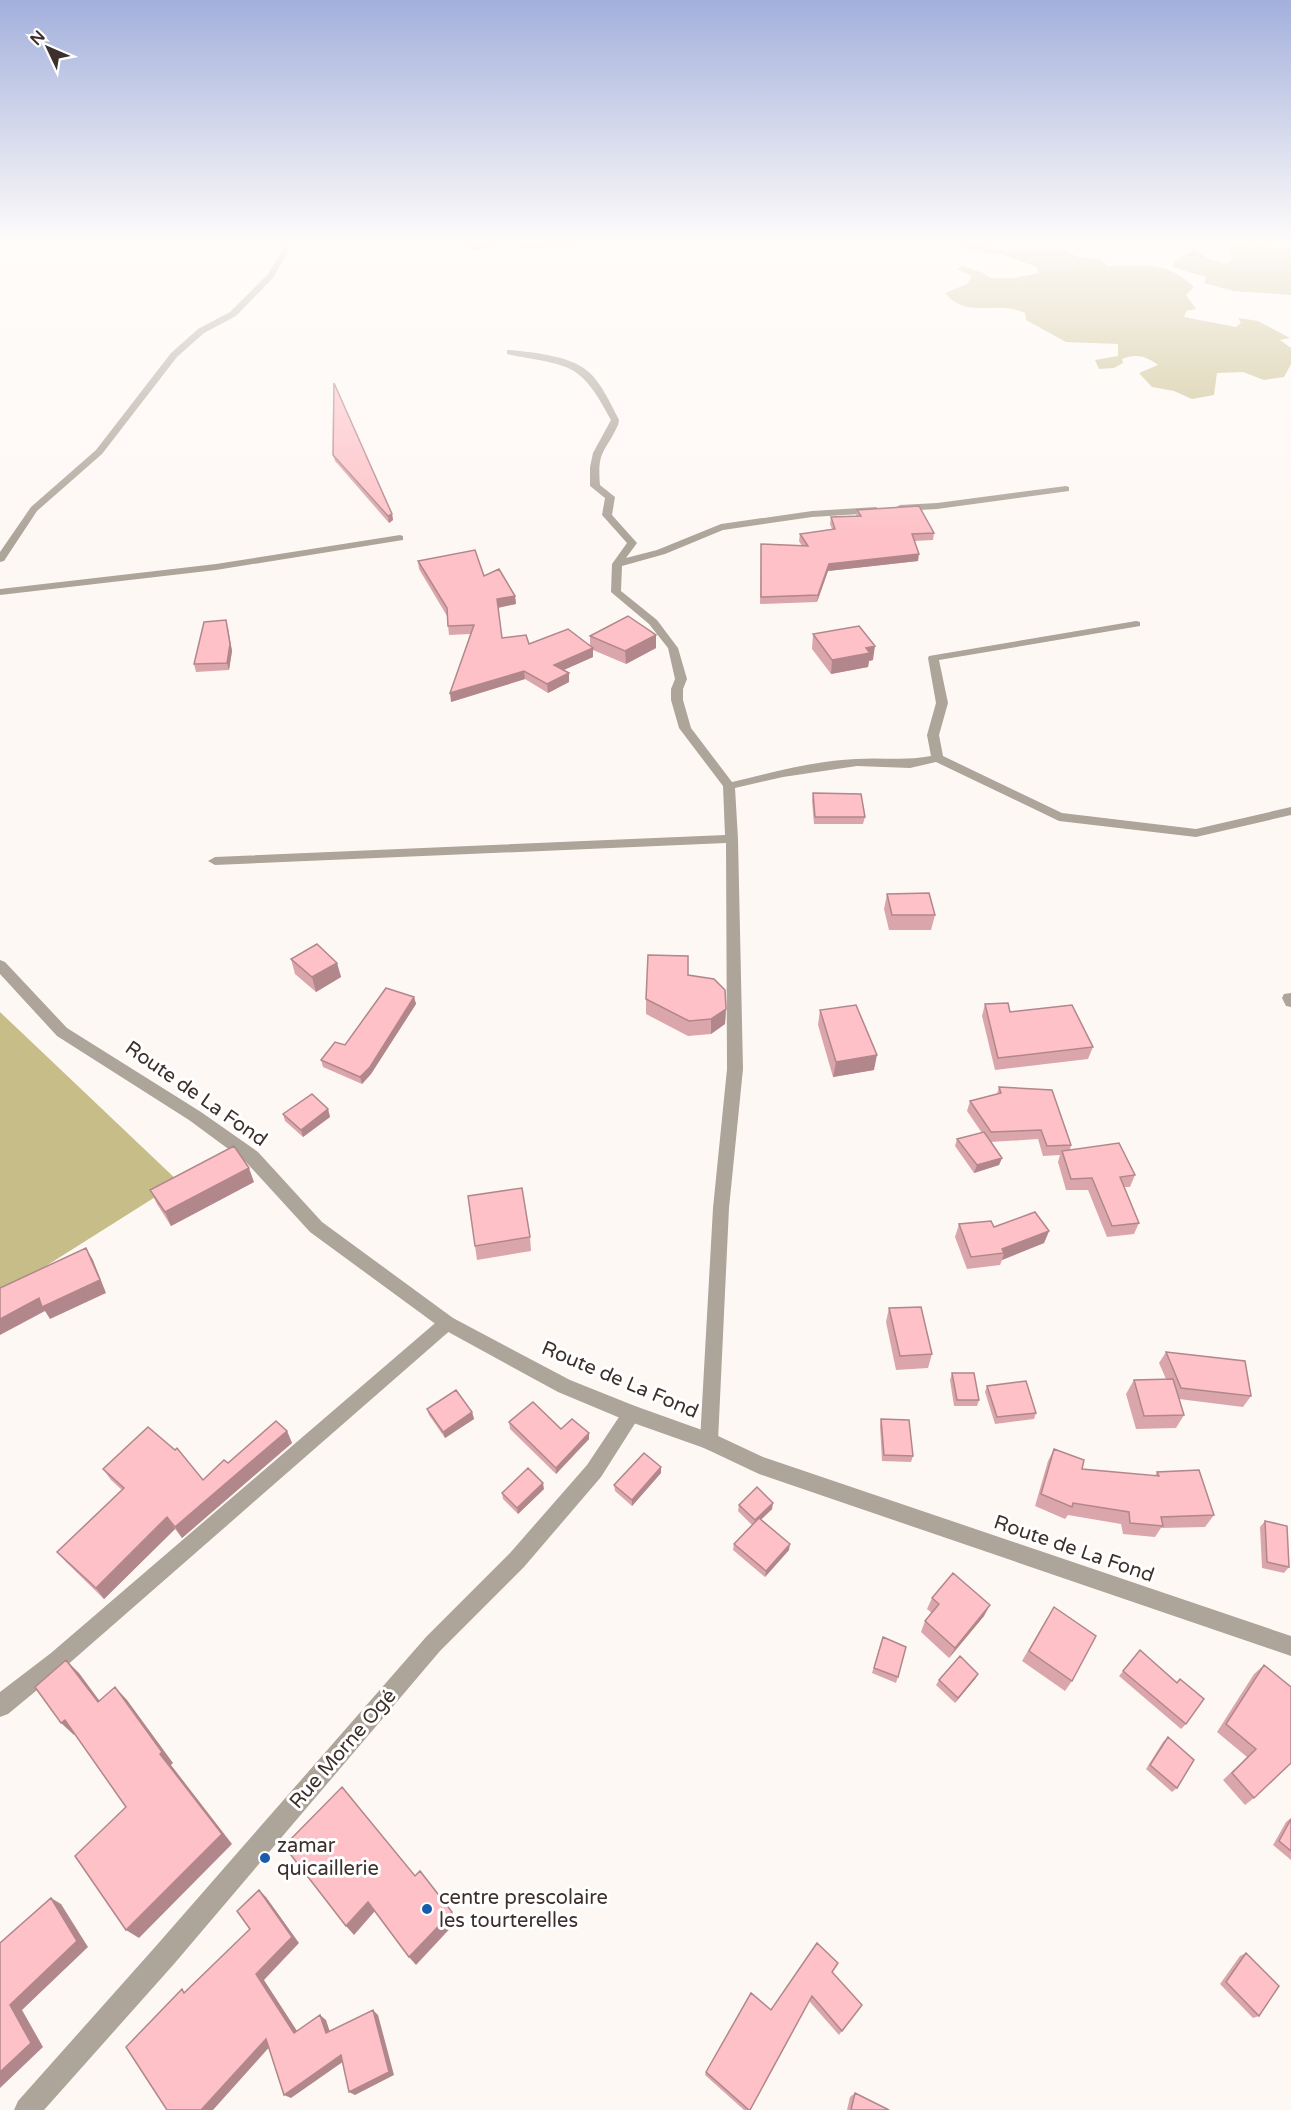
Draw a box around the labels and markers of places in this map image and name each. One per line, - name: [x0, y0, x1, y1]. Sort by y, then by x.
- place label: zamar quicaillerie: [277, 1834, 379, 1881]
- marker: zamar quicaillerie: [258, 1851, 272, 1865]
- place label: centre prescolaire les tourterelles: [439, 1886, 608, 1933]
- marker: centre prescolaire les tourterelles: [420, 1902, 434, 1916]

